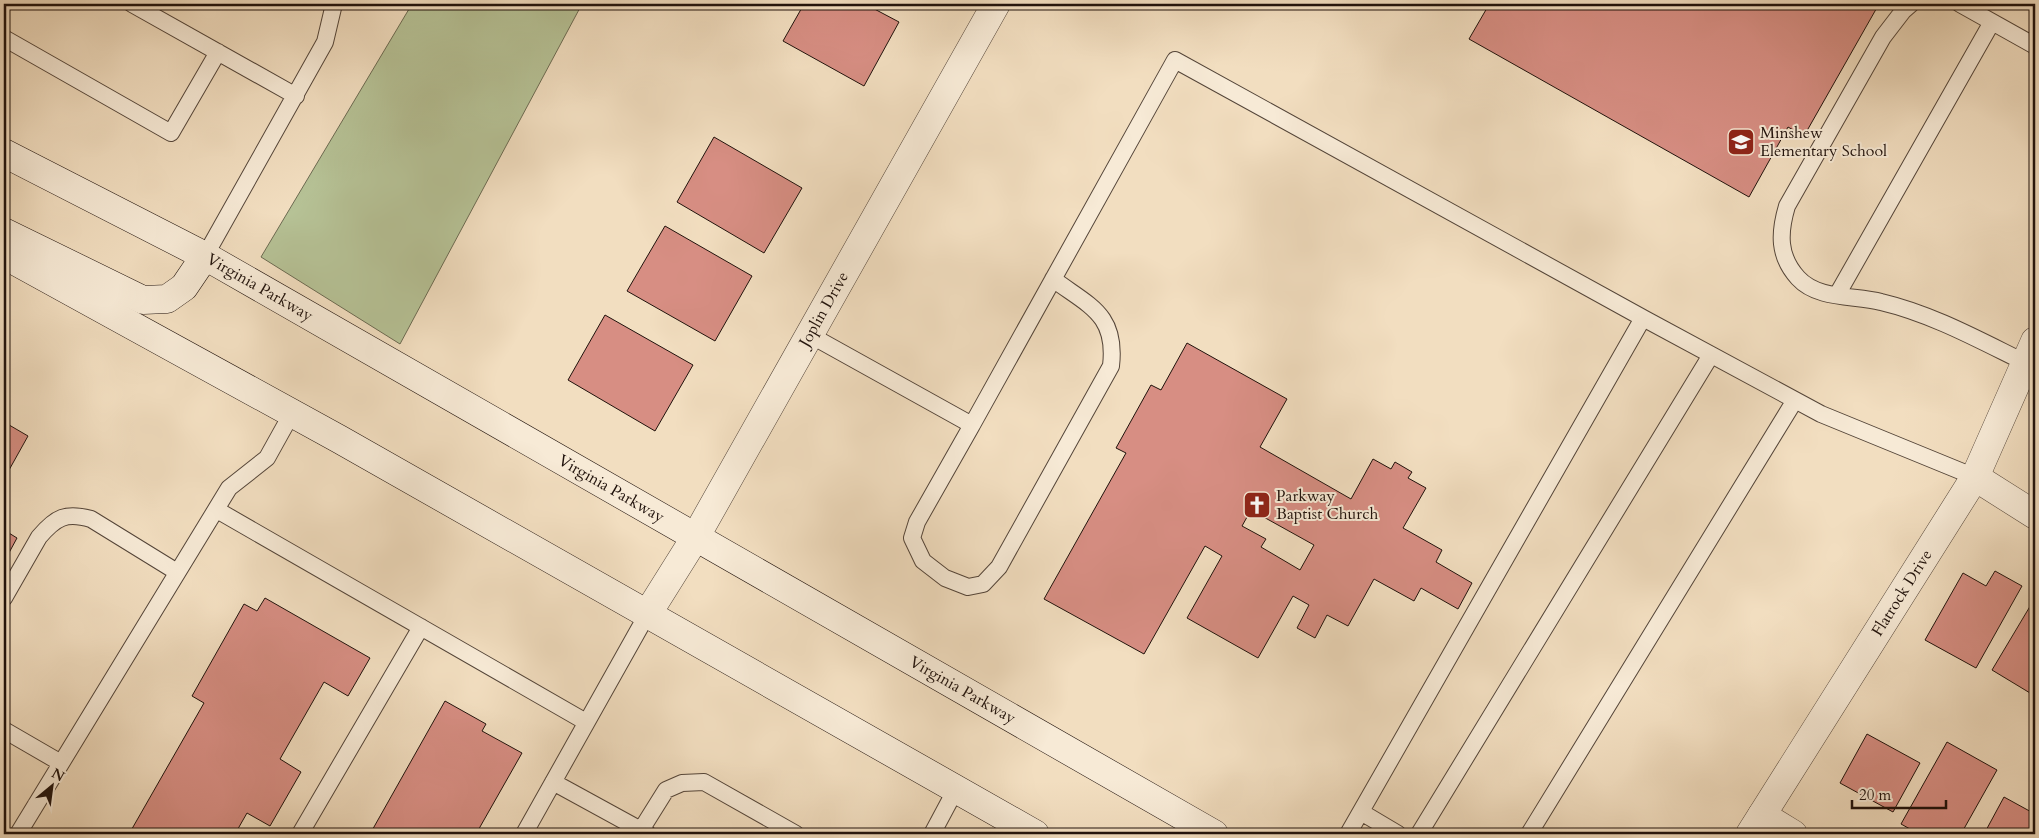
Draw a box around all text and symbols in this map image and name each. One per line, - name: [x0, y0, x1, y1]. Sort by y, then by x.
- place label: Minshew Elementary School: [1760, 122, 1887, 162]
- school or university icon: Minshew Elementary School: [1726, 127, 1756, 157]
- street label: Virginia Parkway: [203, 248, 318, 327]
- street label: Joplin Drive: [793, 268, 854, 353]
- street label: Virginia Parkway: [554, 449, 669, 528]
- place label: Parkway Baptist Church: [1276, 485, 1378, 525]
- church icon: Parkway Baptist Church: [1242, 490, 1272, 520]
- street label: Flatrock Drive: [1866, 545, 1938, 640]
- street label: Virginia Parkway: [905, 651, 1020, 729]
- north arrow: [28, 760, 78, 810]
- text: N: [48, 764, 68, 786]
- scale bar: [1852, 778, 1945, 810]
- text: 20 m: [1859, 785, 1891, 805]

